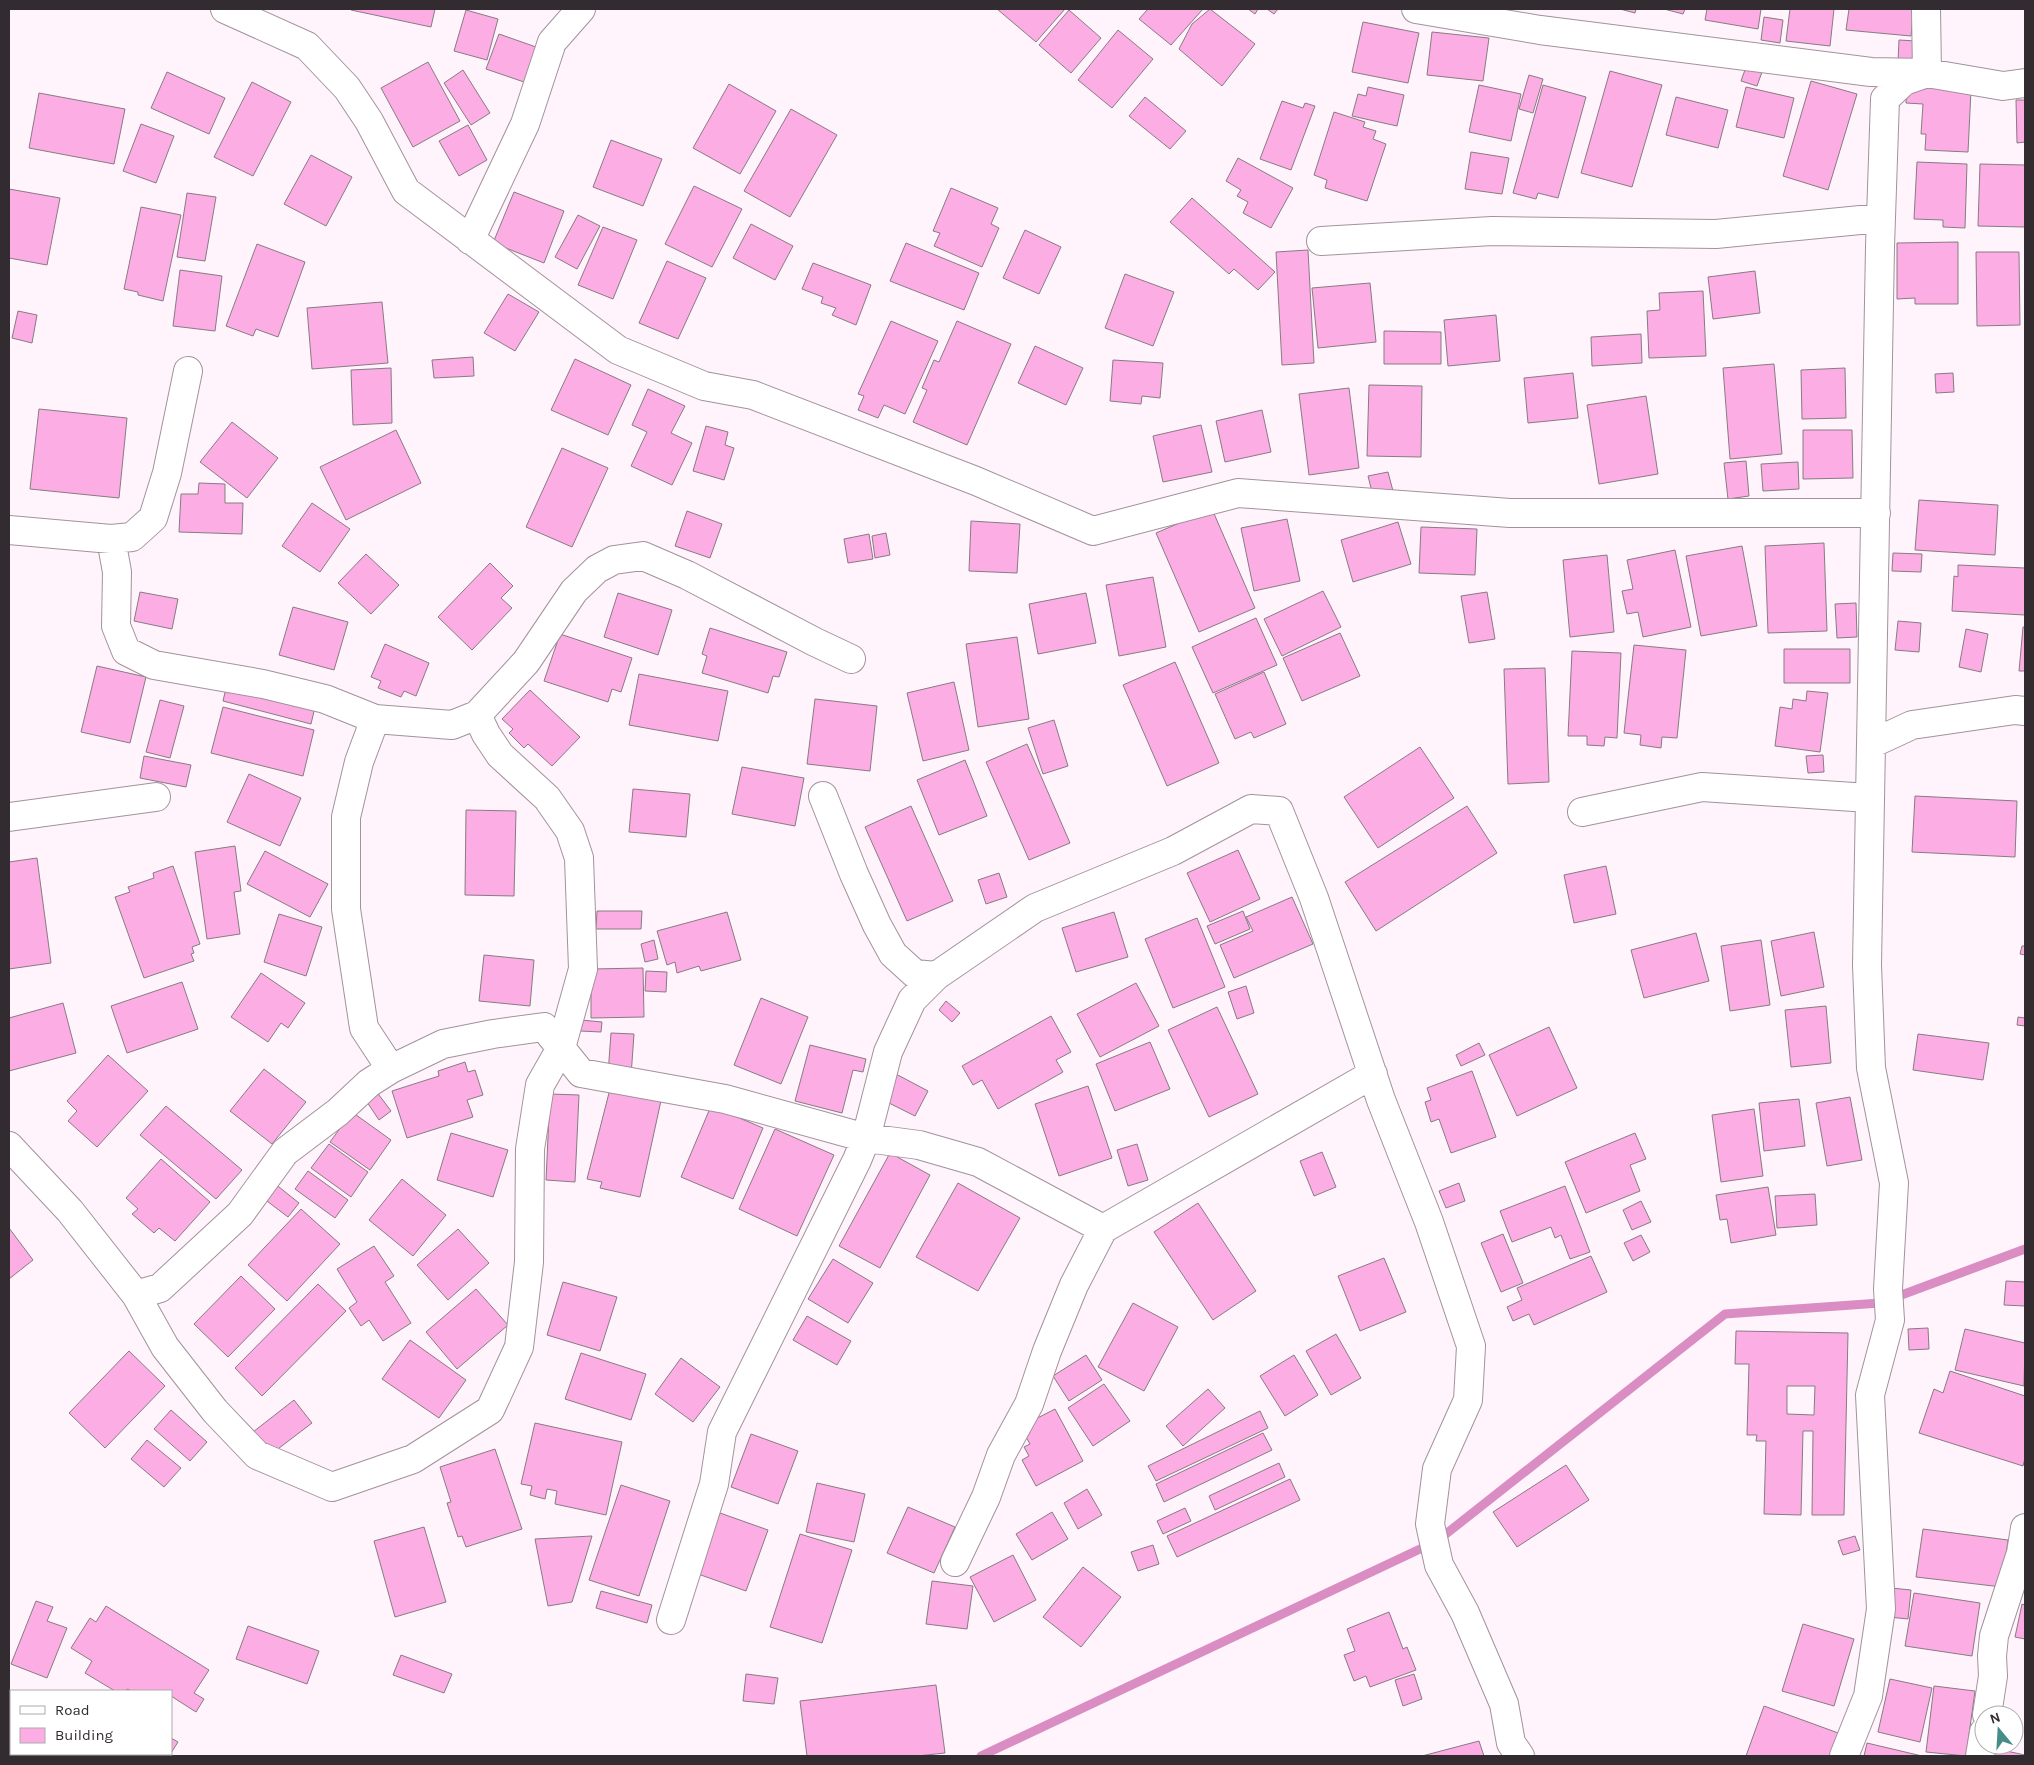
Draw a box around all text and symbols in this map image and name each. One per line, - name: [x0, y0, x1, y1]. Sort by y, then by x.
- legend: [10, 1690, 172, 1755]
- text: Road: [55, 1701, 90, 1719]
- north arrow: [1974, 1705, 2024, 1755]
- text: N: [1988, 1708, 2003, 1728]
- text: Building: [55, 1726, 113, 1744]

